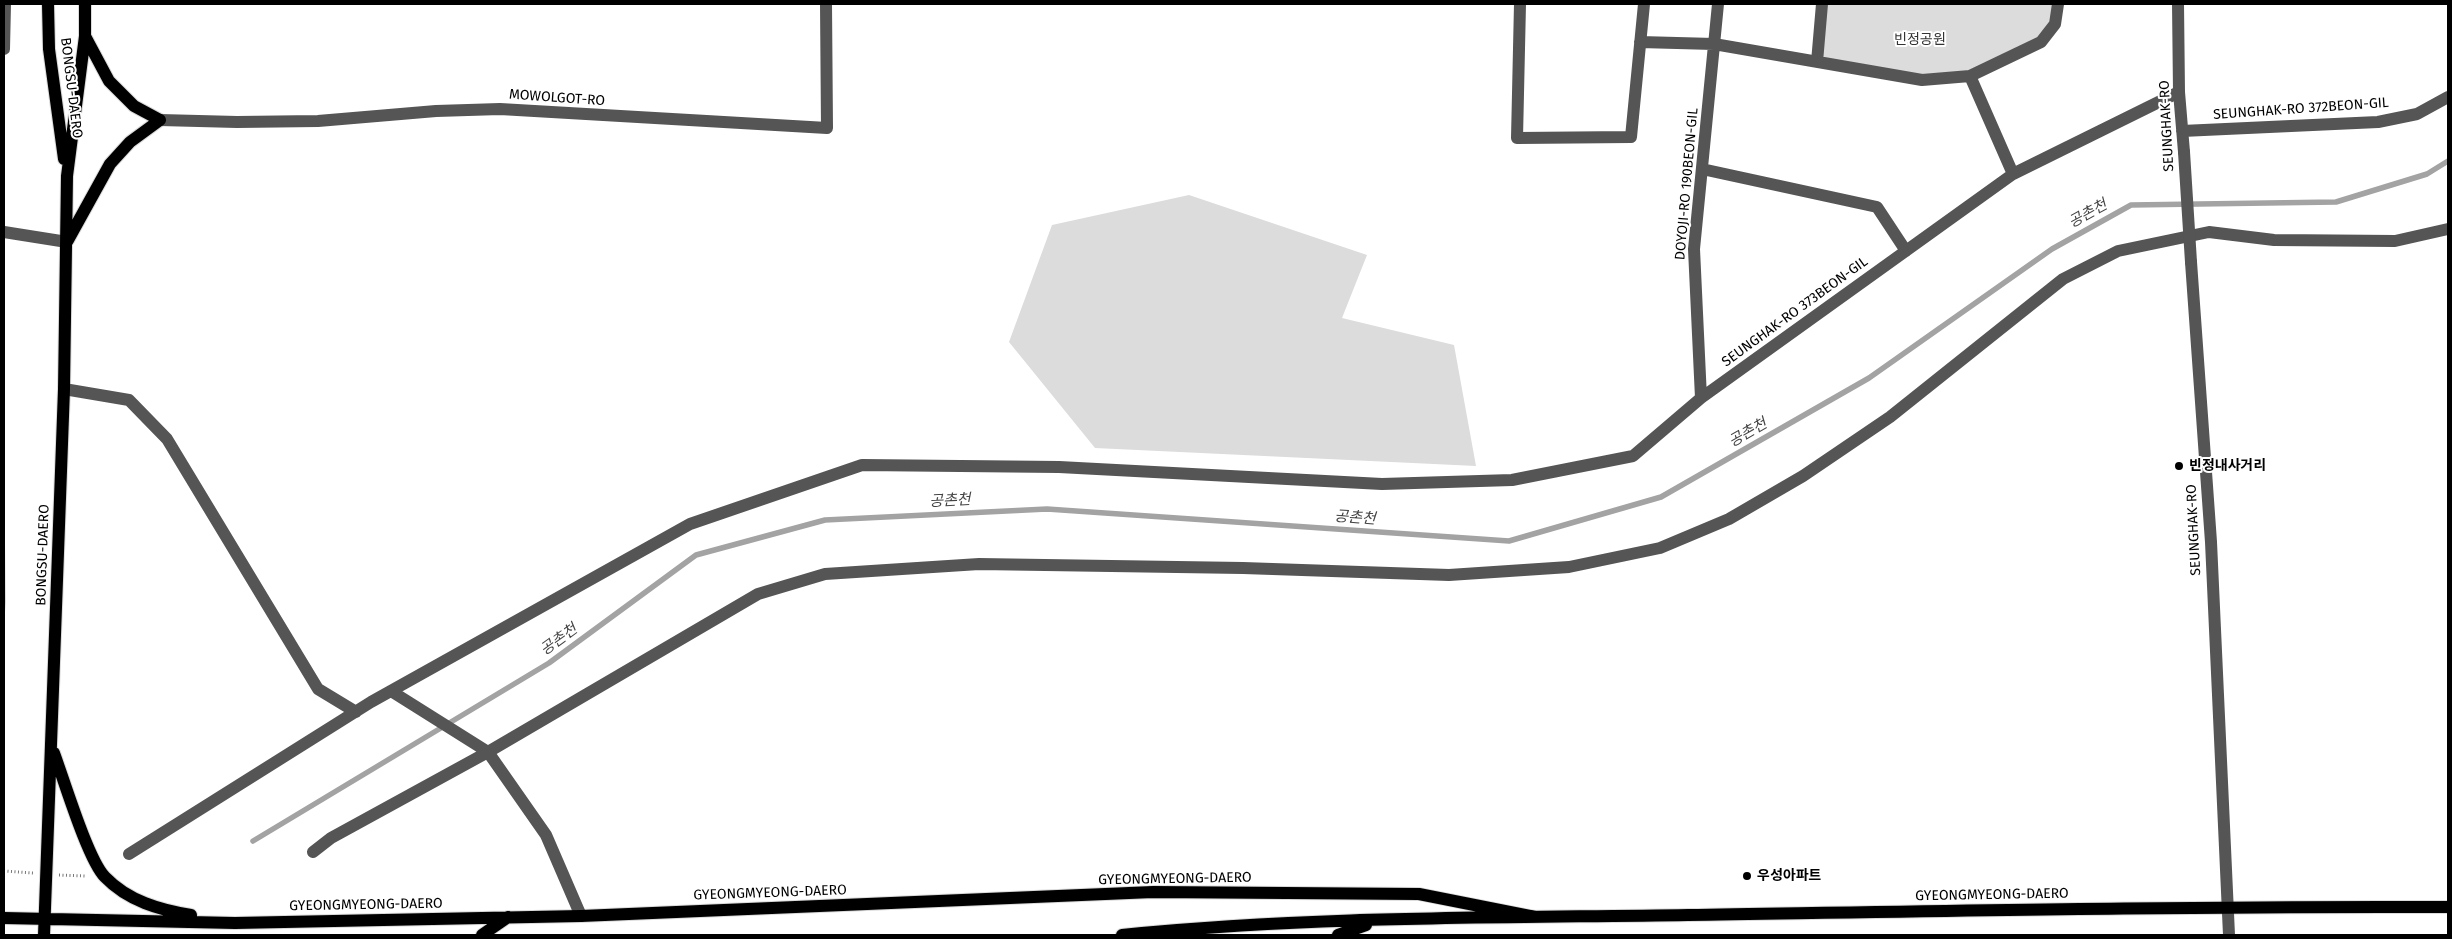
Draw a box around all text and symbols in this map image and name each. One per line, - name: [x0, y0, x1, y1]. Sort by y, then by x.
- park label: 빈정공원: [1894, 32, 1946, 48]
- street label: BONGSU-DAERO: [56, 37, 86, 139]
- street label: SEUNGHAK-RO: [2156, 80, 2178, 172]
- street label: MOWOLGOT-RO: [508, 86, 606, 110]
- street label: SEUNGHAK-RO 372BEON-GIL: [2213, 94, 2389, 124]
- street label: DOYOJI-RO 190BEON-GIL: [1672, 107, 1702, 261]
- water label: 공촌천: [2066, 196, 2110, 232]
- street label: SEUNGHAK-RO 373BEON-GIL: [1719, 253, 1871, 371]
- water label: 공촌천: [1726, 415, 1770, 451]
- place label: 빈정내사거리: [2189, 458, 2266, 474]
- marker: 빈정내사거리: [2173, 460, 2185, 472]
- street label: SEUNGHAK-RO: [2183, 484, 2205, 576]
- water label: 공촌천: [929, 491, 971, 511]
- street label: BONGSU-DAERO: [33, 504, 53, 606]
- water label: 공촌천: [1334, 508, 1376, 528]
- water label: 공촌천: [537, 621, 581, 659]
- place label: 우성아파트: [1757, 868, 1821, 884]
- street label: GYEONGMYEONG-DAERO: [1098, 869, 1252, 889]
- marker: 우성아파트: [1741, 870, 1753, 882]
- street label: GYEONGMYEONG-DAERO: [693, 882, 847, 904]
- street label: GYEONGMYEONG-DAERO: [1915, 885, 2069, 905]
- street label: GYEONGMYEONG-DAERO: [289, 895, 443, 915]

